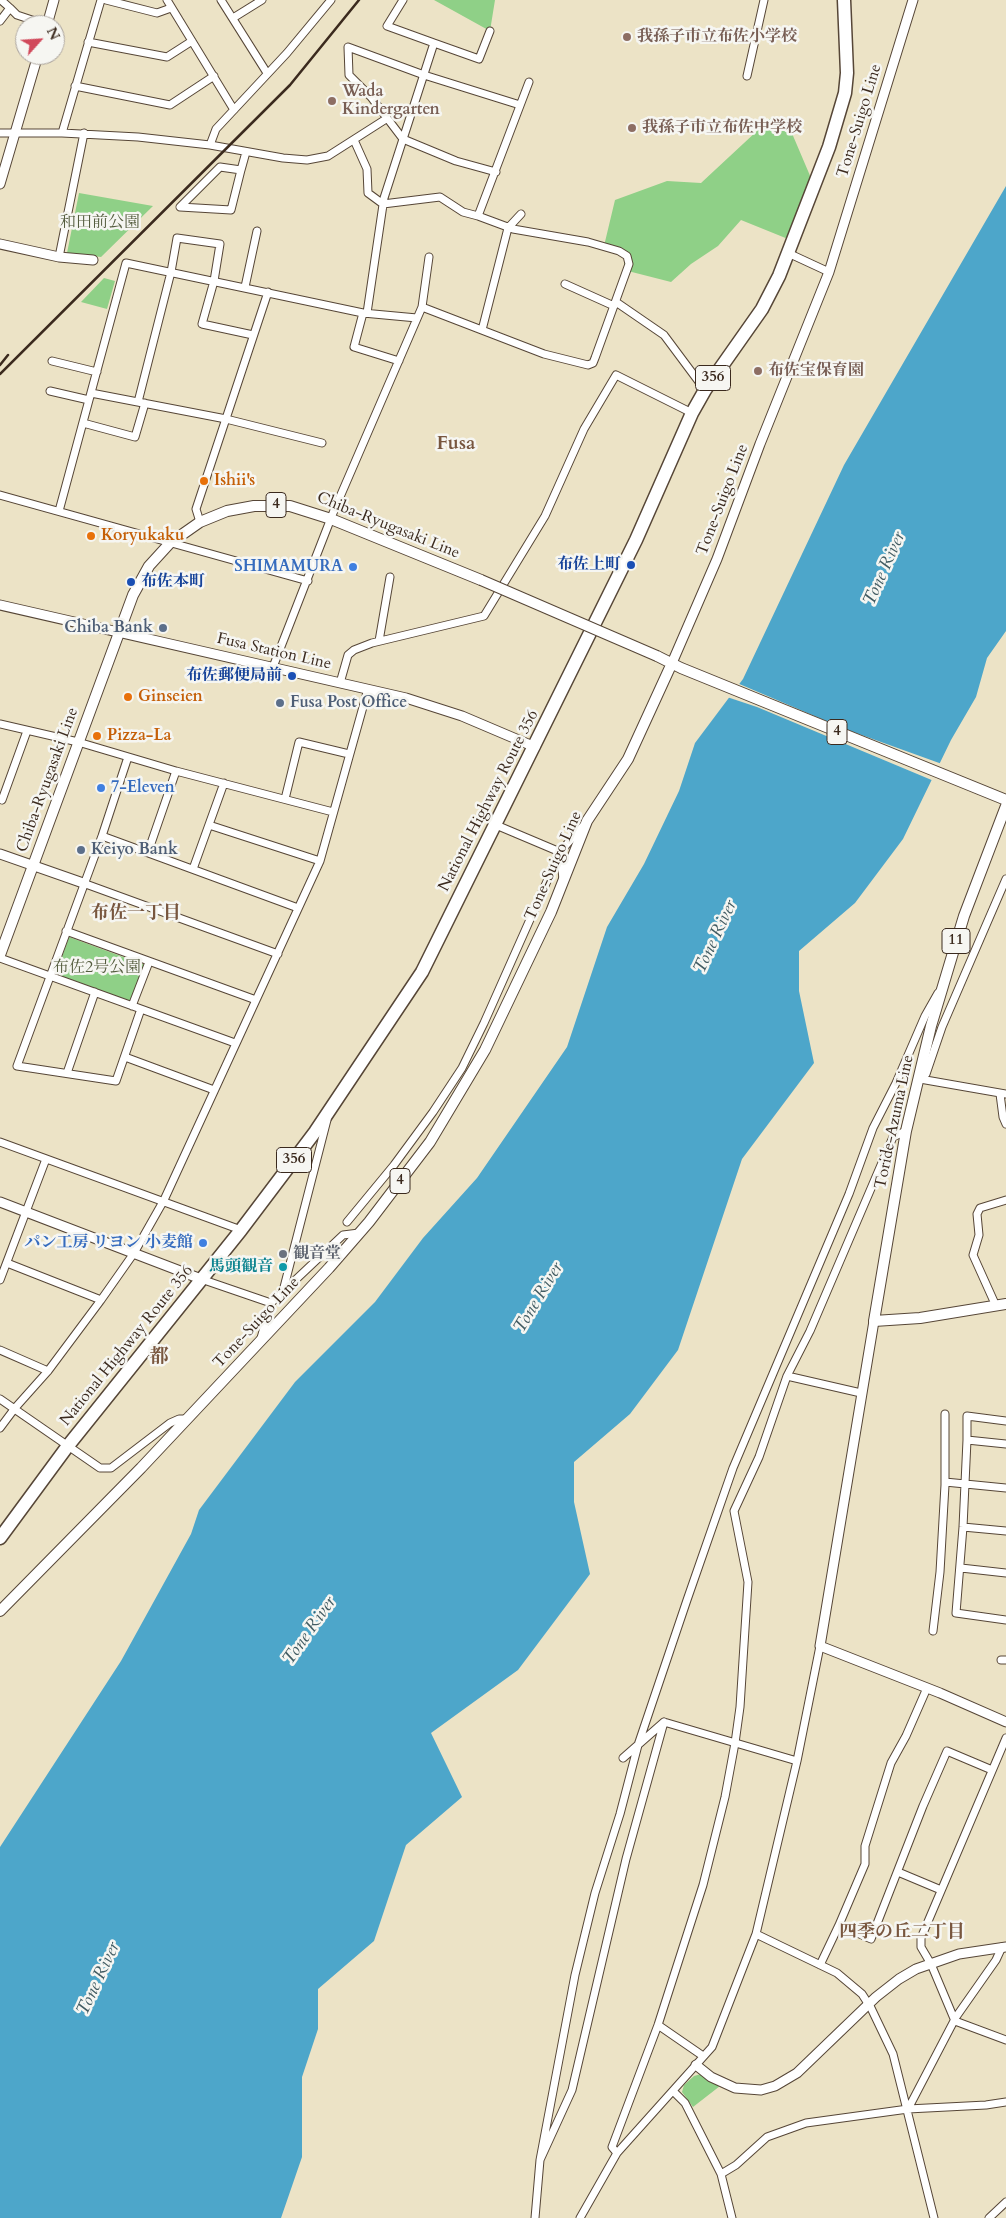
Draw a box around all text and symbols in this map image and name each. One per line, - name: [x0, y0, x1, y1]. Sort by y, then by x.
- north arrow: [15, 15, 65, 65]
- text: N: [42, 24, 64, 43]
- place label: 我孫子市立布佐小学校: [637, 27, 797, 47]
- marker: 我孫子市立布佐小学校: [621, 31, 633, 43]
- street label: Tone-Suigo Line: [834, 62, 886, 180]
- place label: Wada Kindergarten: [342, 82, 440, 120]
- marker: Wada Kindergarten: [326, 95, 338, 107]
- place label: 我孫子市立布佐中学校: [642, 118, 802, 138]
- marker: 我孫子市立布佐中学校: [626, 122, 638, 134]
- park label: 和田前公園: [60, 213, 140, 233]
- place label: 布佐宝保育園: [768, 361, 864, 381]
- marker: 布佐宝保育園: [752, 365, 764, 377]
- road number: 356: [696, 366, 730, 390]
- district label: Fusa: [437, 434, 475, 456]
- street label: Tone-Suigo Line: [693, 442, 753, 558]
- place label: Ishii's: [214, 471, 255, 491]
- marker: Ishii's: [198, 475, 210, 487]
- street label: Chiba-Ryugasaki Line: [314, 489, 462, 563]
- road number: 4: [266, 492, 286, 518]
- place label: Koryukaku: [101, 526, 184, 546]
- water label: Tone River: [859, 529, 911, 609]
- marker: Koryukaku: [85, 530, 97, 542]
- place label: 布佐上町: [557, 555, 621, 575]
- place label: SHIMAMURA: [234, 557, 343, 577]
- marker: 布佐上町: [625, 559, 637, 571]
- marker: SHIMAMURA: [347, 561, 359, 573]
- place label: 布佐本町: [141, 572, 205, 592]
- marker: 布佐本町: [125, 576, 137, 588]
- place label: Chiba Bank: [64, 618, 153, 638]
- marker: Chiba Bank: [157, 622, 169, 634]
- street label: Fusa Station Line: [215, 630, 333, 674]
- place label: 布佐郵便局前: [186, 666, 282, 686]
- marker: 布佐郵便局前: [286, 670, 298, 682]
- place label: Ginseien: [138, 687, 203, 707]
- marker: Ginseien: [122, 691, 134, 703]
- place label: Fusa Post Office: [290, 693, 407, 713]
- marker: Fusa Post Office: [274, 697, 286, 709]
- street label: Chiba-Ryugasaki Line: [13, 705, 83, 855]
- street label: National Highway Route 356: [435, 707, 543, 895]
- road number: 4: [827, 720, 847, 744]
- place label: Pizza-La: [107, 726, 172, 746]
- marker: Pizza-La: [91, 730, 103, 742]
- place label: 7-Eleven: [111, 778, 175, 798]
- marker: 7-Eleven: [95, 782, 107, 794]
- street label: Tone-Suigo Line: [521, 808, 587, 924]
- place label: Keiyo Bank: [91, 840, 178, 860]
- marker: Keiyo Bank: [75, 844, 87, 856]
- water label: Tone River: [690, 897, 742, 977]
- district label: 布佐一丁目: [91, 903, 181, 925]
- road number: 11: [942, 928, 970, 954]
- park label: 布佐2号公園: [53, 958, 141, 978]
- street label: Toride-Azuma Line: [871, 1053, 919, 1191]
- road number: 356: [276, 1148, 312, 1172]
- road number: 4: [390, 1168, 410, 1194]
- place label: パン工房 リヨン 小麦館: [24, 1233, 193, 1253]
- marker: パン工房 リヨン 小麦館: [197, 1237, 209, 1249]
- place label: 観音堂: [293, 1244, 341, 1264]
- marker: 観音堂: [277, 1248, 289, 1260]
- place label: 馬頭観音: [209, 1257, 273, 1277]
- water label: Tone River: [510, 1259, 568, 1337]
- marker: 馬頭観音: [277, 1261, 289, 1273]
- street label: National Highway Route 356: [56, 1262, 198, 1430]
- street label: Tone-Suigo Line: [210, 1273, 304, 1373]
- district label: 都: [150, 1347, 168, 1369]
- water label: Tone River: [279, 1593, 341, 1669]
- district label: 四季の丘二丁目: [839, 1922, 965, 1944]
- water label: Tone River: [73, 1939, 125, 2019]

